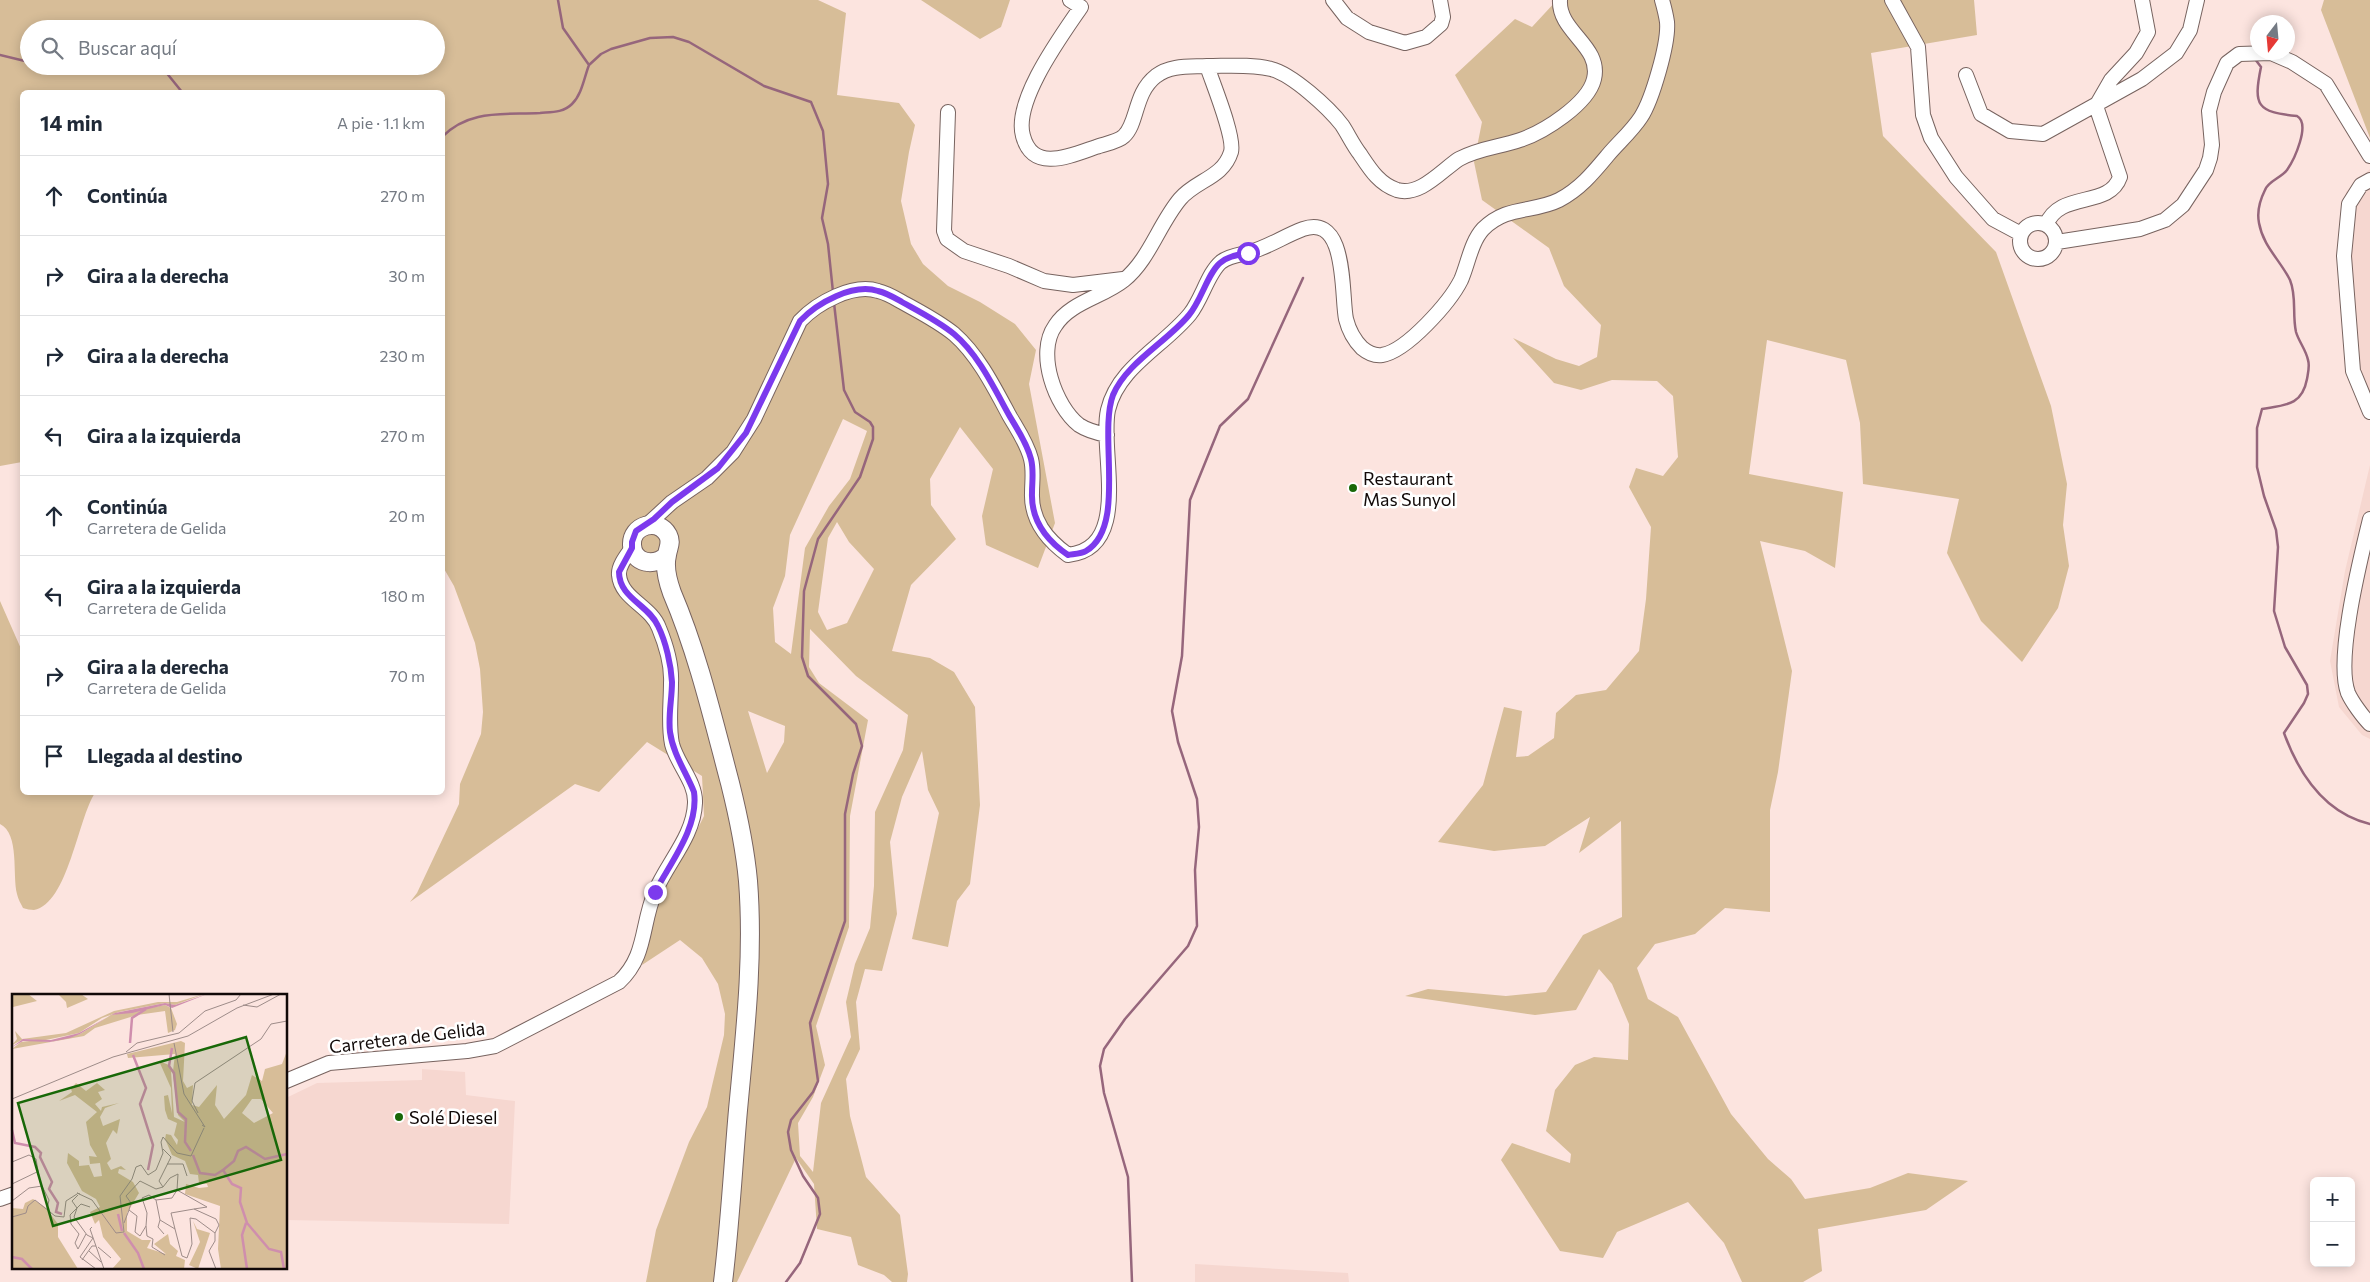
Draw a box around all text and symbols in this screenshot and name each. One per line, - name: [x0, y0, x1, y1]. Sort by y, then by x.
- north arrow: [2250, 15, 2295, 60]
- search box: [20, 20, 445, 75]
- icon: search: [38, 34, 66, 62]
- text: Buscar aquí: [78, 36, 177, 59]
- text: 14 min: [40, 110, 103, 135]
- text: A pie · 1.1 km: [337, 113, 425, 132]
- icon: ahead: [40, 182, 68, 210]
- text: Continúa: [87, 184, 168, 207]
- text: 270 m: [380, 186, 425, 205]
- route start: [1237, 242, 1260, 265]
- icon: right: [40, 262, 68, 290]
- text: Gira a la derecha: [87, 264, 229, 287]
- text: 30 m: [388, 266, 425, 285]
- icon: right: [40, 342, 68, 370]
- text: Gira a la derecha: [87, 344, 229, 367]
- text: 230 m: [380, 346, 425, 365]
- icon: left: [40, 422, 68, 450]
- text: Gira a la izquierda: [87, 424, 241, 447]
- text: 270 m: [380, 426, 425, 445]
- place label: Restaurant Mas Sunyol: [1363, 467, 1456, 510]
- marker: Restaurant Mas Sunyol: [1347, 482, 1359, 494]
- text: Continúa: [87, 495, 168, 518]
- icon: ahead: [40, 502, 68, 530]
- text: 20 m: [389, 506, 425, 525]
- text: Carretera de Gelida: [87, 518, 226, 537]
- text: Gira a la izquierda: [87, 575, 241, 598]
- icon: left: [40, 582, 68, 610]
- text: 180 m: [381, 586, 425, 605]
- text: Carretera de Gelida: [87, 598, 226, 617]
- text: Gira a la derecha: [87, 655, 229, 678]
- icon: right: [40, 662, 68, 690]
- text: 70 m: [389, 666, 425, 685]
- text: Carretera de Gelida: [87, 678, 226, 697]
- icon: arrive: [40, 742, 68, 770]
- text: Llegada al destino: [87, 744, 243, 767]
- route end: [644, 881, 667, 904]
- inset map: [12, 994, 288, 1270]
- street label: Carretera de Gelida: [328, 1017, 486, 1057]
- place label: Solé Diesel: [409, 1106, 497, 1128]
- marker: Solé Diesel: [393, 1111, 405, 1123]
- map controls: [2310, 1177, 2355, 1267]
- button: +: [2310, 1177, 2355, 1222]
- button: −: [2310, 1222, 2355, 1267]

